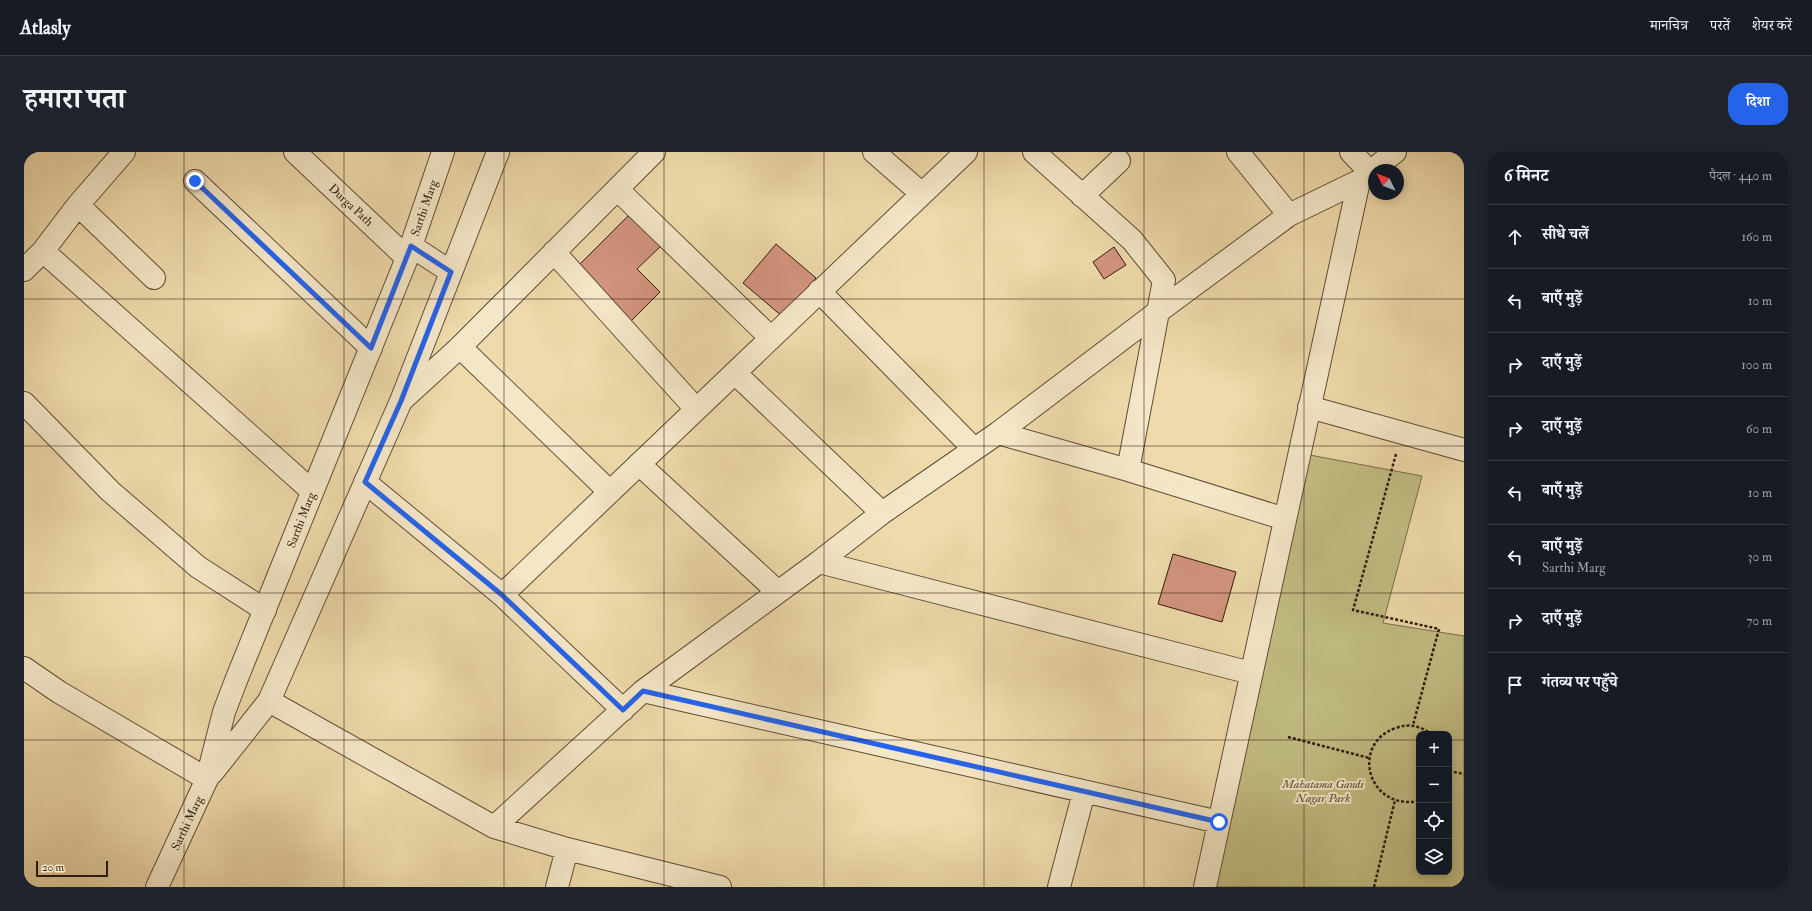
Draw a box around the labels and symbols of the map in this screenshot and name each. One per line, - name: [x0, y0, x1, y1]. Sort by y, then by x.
- north arrow: [1368, 164, 1404, 200]
- route end: [186, 172, 204, 190]
- street label: Sarthi Marg: [408, 177, 441, 238]
- street label: Durga Path: [325, 181, 377, 230]
- street label: Sarthi Marg: [284, 489, 319, 550]
- park label: Mahatama Gandi Nagar Park: [1281, 777, 1364, 806]
- street label: Sarthi Marg: [168, 792, 207, 853]
- route start: [1210, 813, 1228, 831]
- scale bar: [36, 859, 108, 878]

